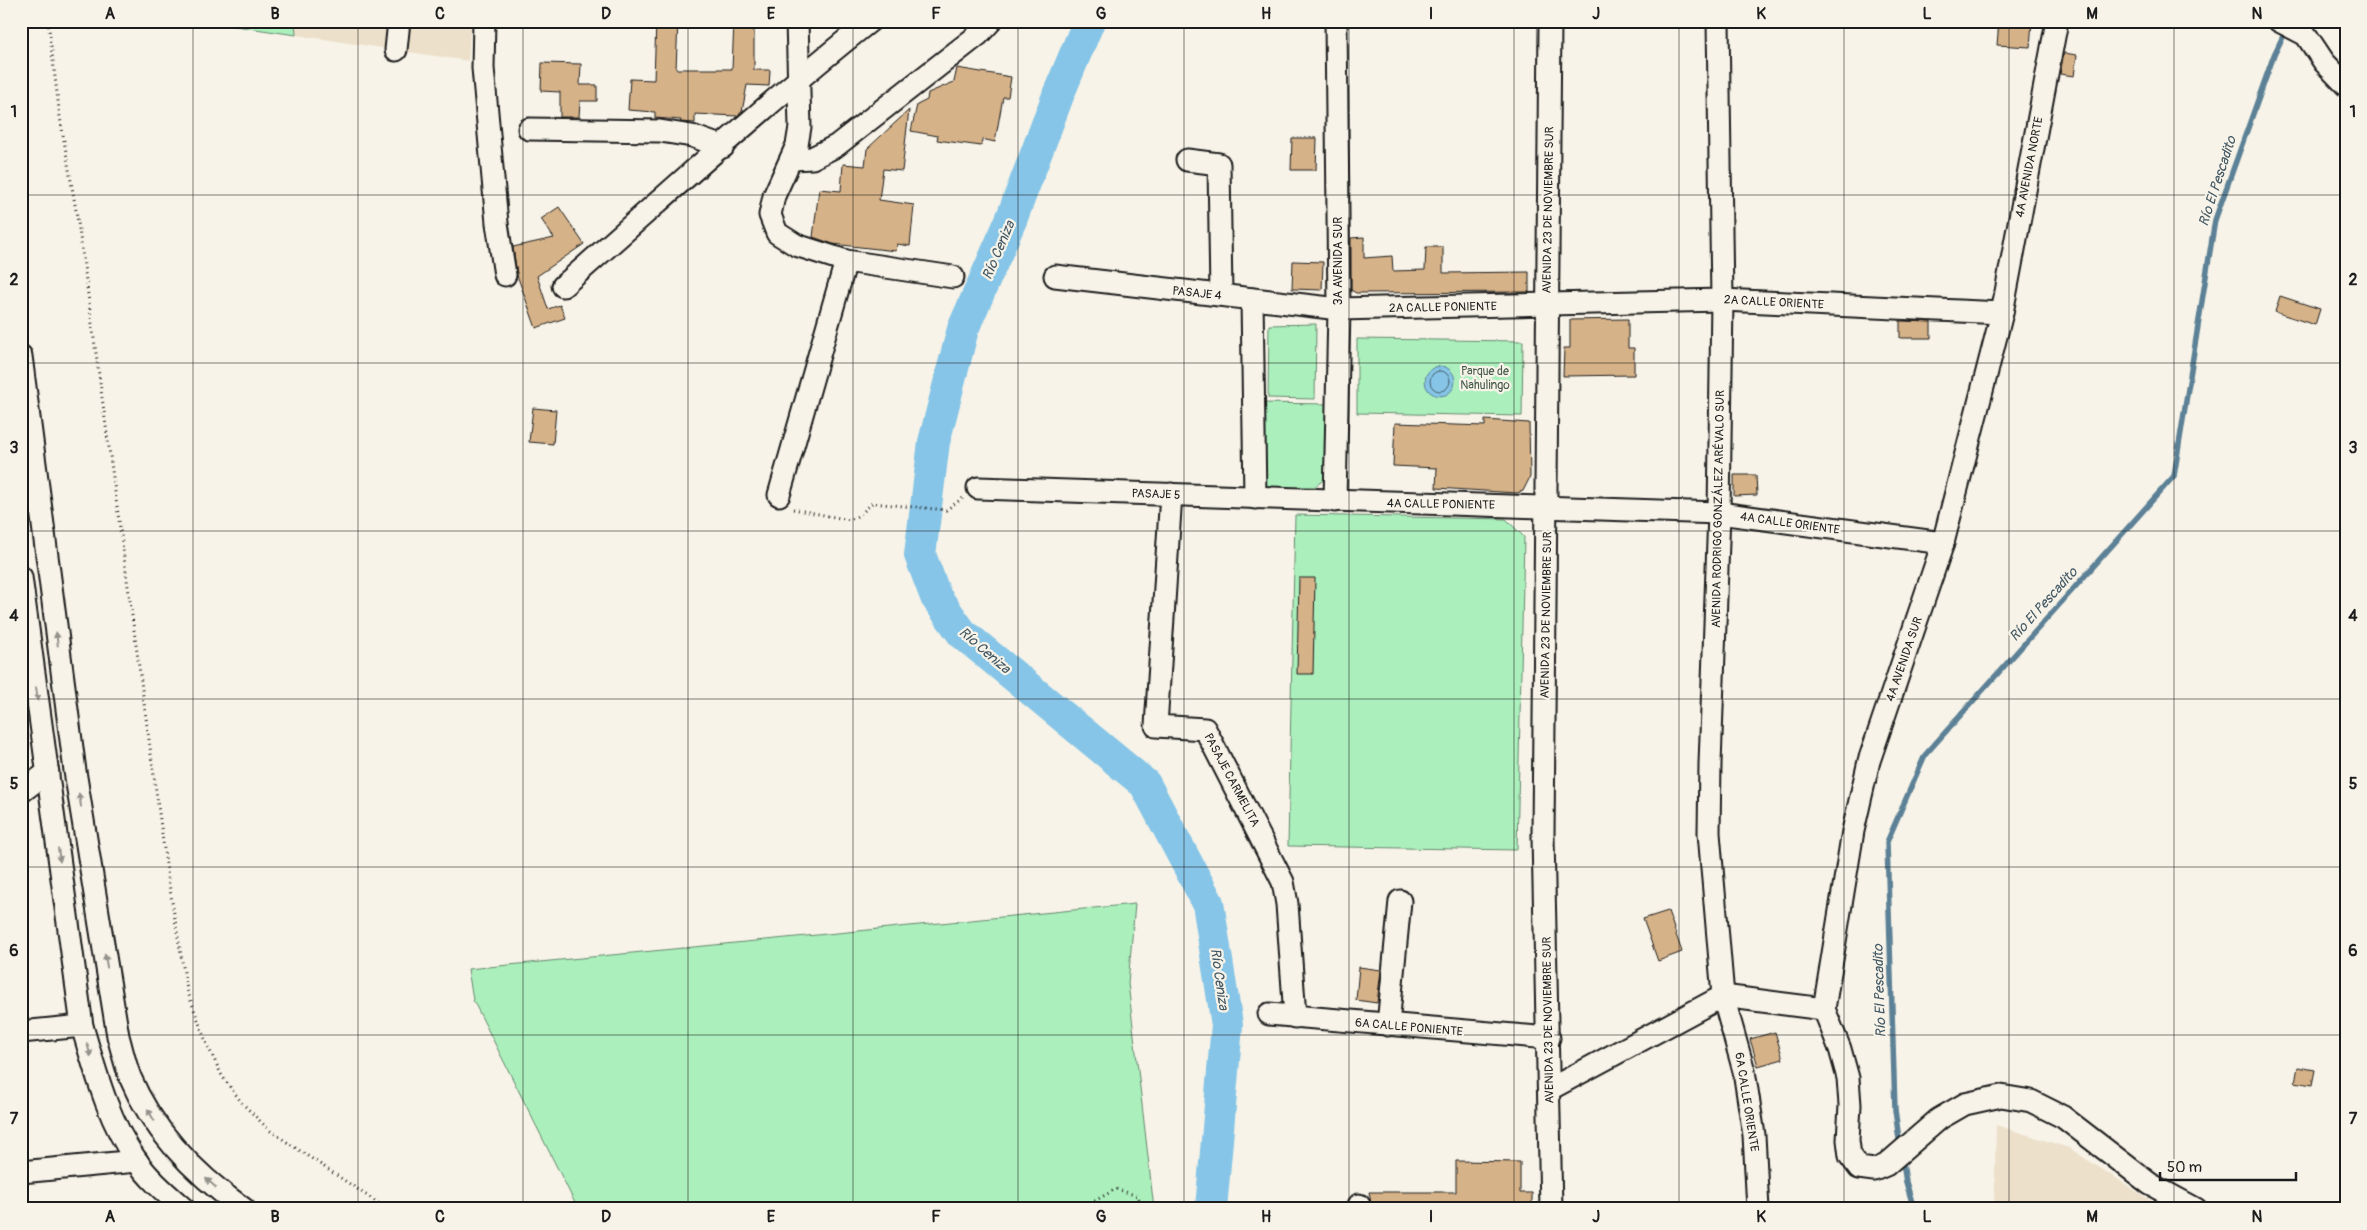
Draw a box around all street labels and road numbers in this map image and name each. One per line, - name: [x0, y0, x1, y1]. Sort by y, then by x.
- street label: 4A AVENIDA NORTE: [2012, 115, 2047, 219]
- street label: AVENIDA 23 DE NOVIEMBRE SUR: [1540, 126, 1557, 294]
- street label: 3A AVENIDA SUR: [1331, 217, 1346, 305]
- street label: PASAJE 4: [1172, 283, 1222, 304]
- street label: 2A CALLE ORIENTE: [1724, 292, 1824, 313]
- street label: 2A CALLE PONIENTE: [1389, 299, 1497, 316]
- street label: AVENIDA RODRIGO GONZÁLEZ ARÉVALO SUR: [1708, 390, 1728, 628]
- street label: PASAJE 5: [1131, 486, 1181, 503]
- street label: 4A CALLE PONIENTE: [1387, 496, 1495, 513]
- street label: 4A CALLE ORIENTE: [1739, 509, 1841, 538]
- street label: AVENIDA 23 DE NOVIEMBRE SUR: [1538, 531, 1555, 699]
- street label: 4A AVENIDA SUR: [1883, 615, 1926, 703]
- street label: PASAJE CARMELITA: [1201, 731, 1263, 830]
- street label: AVENIDA 23 DE NOVIEMBRE SUR: [1540, 936, 1557, 1104]
- street label: 6A CALLE PONIENTE: [1354, 1015, 1463, 1040]
- street label: 6A CALLE ORIENTE: [1731, 1051, 1762, 1153]

